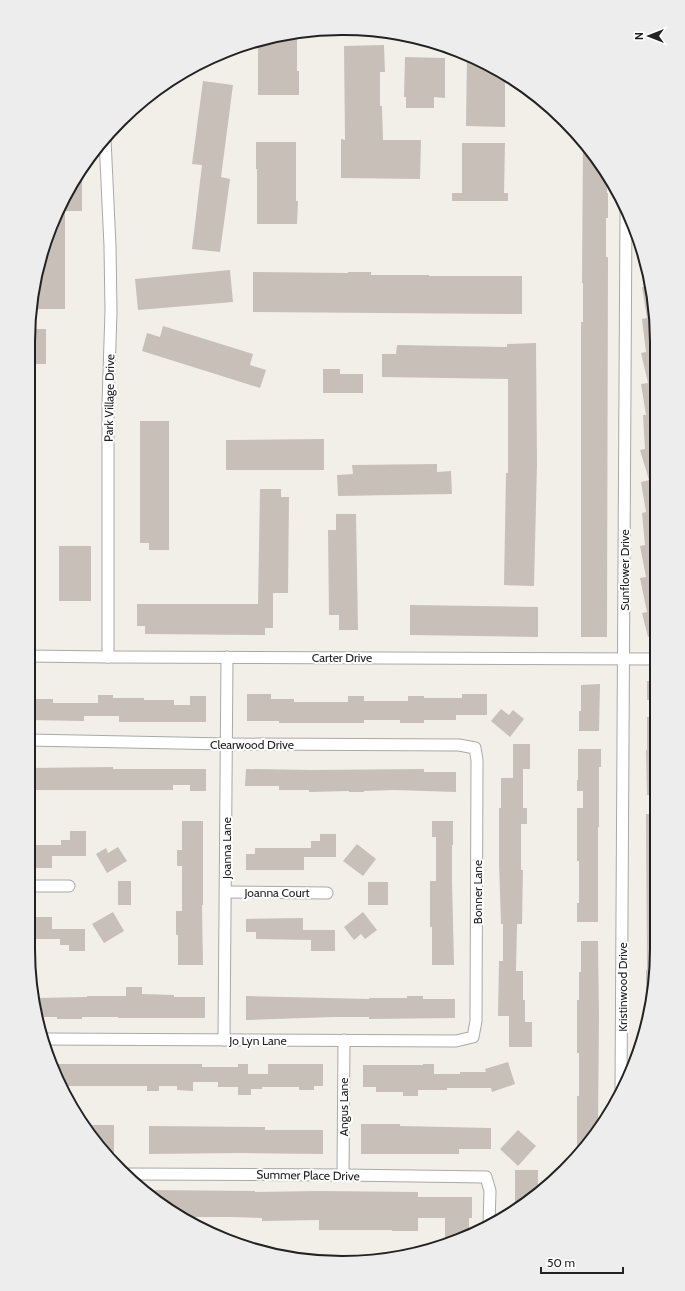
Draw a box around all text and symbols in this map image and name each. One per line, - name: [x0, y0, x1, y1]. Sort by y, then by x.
- north arrow: [629, 16, 669, 56]
- text: N: [632, 32, 646, 40]
- street label: Park Village Drive: [101, 354, 117, 442]
- street label: Sunflower Drive: [617, 529, 632, 611]
- street label: Carter Drive: [312, 650, 372, 665]
- street label: Clearwood Drive: [210, 737, 294, 752]
- street label: Joanna Lane: [219, 817, 234, 880]
- street label: Bonner Lane: [470, 860, 485, 924]
- street label: Joanna Court: [243, 885, 310, 900]
- street label: Kristinwood Drive: [615, 942, 630, 1032]
- street label: Jo Lyn Lane: [228, 1033, 287, 1048]
- street label: Angus Lane: [336, 1078, 351, 1136]
- street label: Summer Place Drive: [256, 1167, 360, 1183]
- scale bar: [541, 1249, 623, 1275]
- text: 50 m: [547, 1255, 575, 1270]

